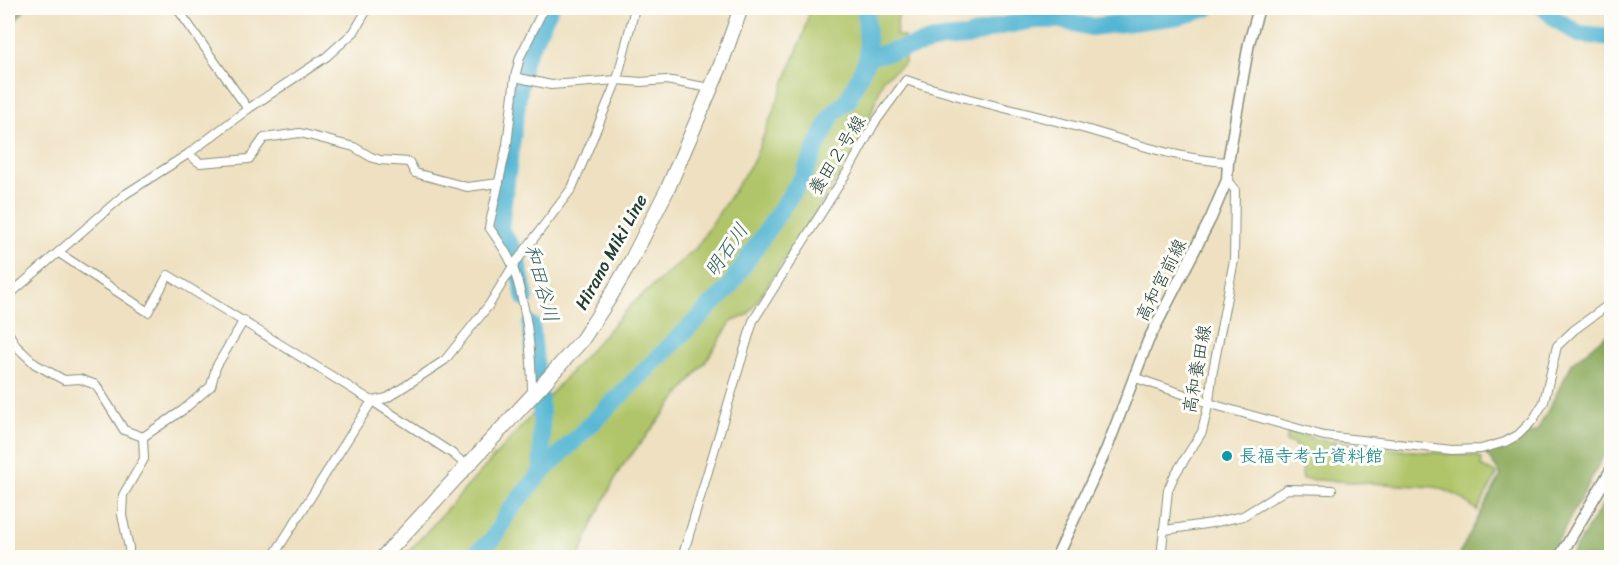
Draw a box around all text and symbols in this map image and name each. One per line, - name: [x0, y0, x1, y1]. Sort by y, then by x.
- street label: 養田２号線: [800, 108, 874, 202]
- street label: Hirano Miki Line: [566, 188, 656, 316]
- water label: 明石川: [695, 216, 758, 285]
- street label: 高和宮前線: [1126, 233, 1196, 327]
- water label: 和田谷川: [514, 240, 569, 326]
- street label: 高和養田線: [1173, 322, 1221, 416]
- place label: 長福寺考古資料館: [1239, 440, 1383, 472]
- marker: 長福寺考古資料館: [1220, 449, 1234, 463]

